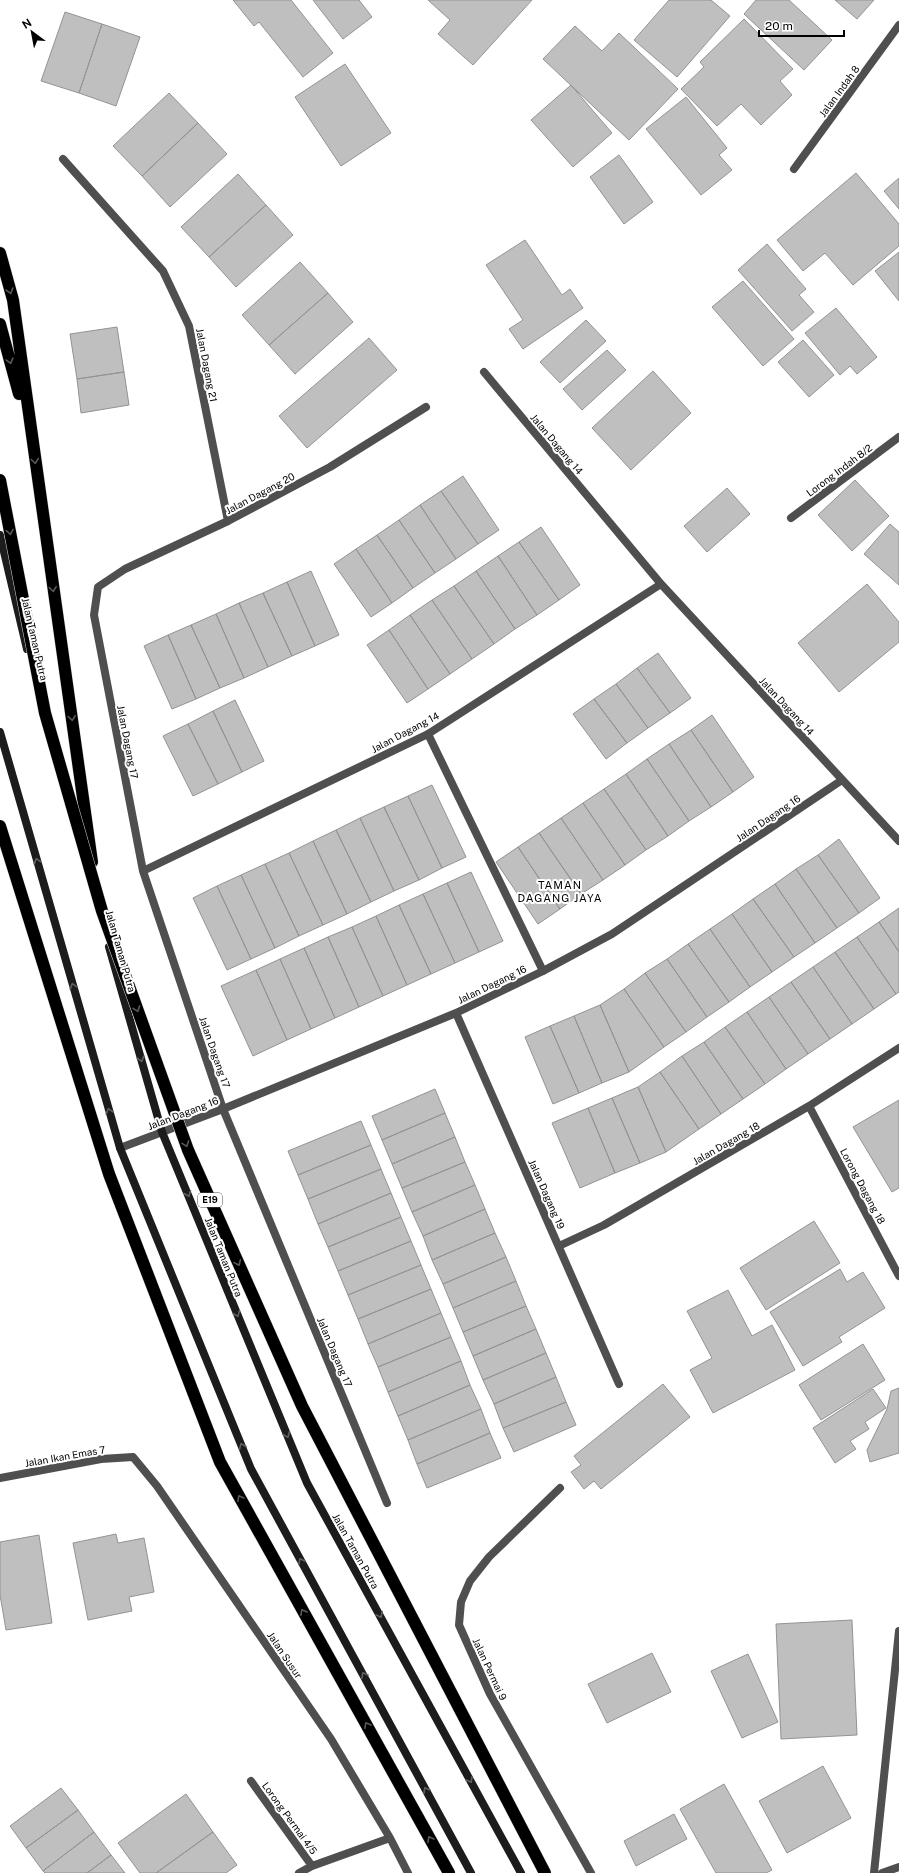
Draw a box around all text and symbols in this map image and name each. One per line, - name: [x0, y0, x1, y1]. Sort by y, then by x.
- north arrow: [12, 12, 52, 52]
- scale bar: [759, 12, 844, 38]
- text: N: [20, 16, 34, 31]
- text: 20 m: [765, 19, 793, 33]
- street label: Jalan Indah 8: [816, 63, 862, 119]
- one-way arrow: [6, 287, 14, 294]
- street label: Jalan Dagang 21: [194, 327, 220, 403]
- one-way arrow: [6, 358, 14, 364]
- street label: Jalan Dagang 14: [528, 411, 586, 477]
- street label: Lorong Indah 8/2: [804, 441, 874, 499]
- one-way arrow: [30, 458, 39, 464]
- street label: Jalan Dagang 20: [223, 470, 297, 516]
- one-way arrow: [5, 529, 14, 535]
- one-way arrow: [48, 586, 57, 592]
- street label: Jalan Taman Putra: [20, 596, 50, 682]
- street label: Jalan Dagang 14: [757, 674, 817, 738]
- street label: Jalan Dagang 17: [115, 704, 141, 780]
- street label: Jalan Dagang 14: [369, 709, 441, 755]
- one-way arrow: [67, 715, 76, 721]
- street label: Jalan Dagang 16: [734, 792, 802, 844]
- one-way arrow: [33, 858, 42, 865]
- district label: TAMAN DAGANG JAYA: [517, 879, 603, 904]
- street label: Jalan Taman Putra: [104, 909, 138, 993]
- street label: Jalan Dagang 16: [456, 962, 528, 1006]
- one-way arrow: [69, 982, 78, 989]
- one-way arrow: [133, 1005, 141, 1012]
- street label: Jalan Dagang 17: [197, 1015, 233, 1089]
- one-way arrow: [136, 1055, 145, 1062]
- street label: Jalan Dagang 16: [146, 1094, 220, 1132]
- one-way arrow: [105, 1107, 114, 1114]
- street label: Jalan Dagang 18: [690, 1119, 762, 1167]
- one-way arrow: [181, 1140, 190, 1147]
- street label: Lorong Dagang 18: [838, 1146, 888, 1226]
- street label: Jalan Dagang 19: [526, 1157, 568, 1231]
- one-way arrow: [183, 1191, 191, 1198]
- road number: E19: [198, 1193, 222, 1207]
- street label: Jalan Taman Putra: [203, 1216, 245, 1298]
- one-way arrow: [234, 1259, 242, 1266]
- one-way arrow: [233, 1311, 241, 1318]
- street label: Jalan Dagang 17: [315, 1315, 355, 1389]
- one-way arrow: [282, 1430, 290, 1438]
- one-way arrow: [238, 1442, 246, 1449]
- street label: Jalan Ikan Emas 7: [24, 1443, 106, 1469]
- one-way arrow: [238, 1495, 245, 1502]
- street label: Jalan Taman Putra: [330, 1511, 382, 1591]
- one-way arrow: [299, 1558, 306, 1565]
- one-way arrow: [301, 1609, 308, 1616]
- one-way arrow: [375, 1611, 382, 1619]
- street label: Jalan Susur: [265, 1629, 305, 1681]
- street label: Jalan Permai 9: [470, 1636, 510, 1702]
- one-way arrow: [361, 1672, 368, 1680]
- one-way arrow: [364, 1722, 371, 1730]
- one-way arrow: [465, 1776, 473, 1783]
- street label: Lorong Permai 4/5: [260, 1780, 320, 1856]
- one-way arrow: [423, 1786, 430, 1794]
- one-way arrow: [427, 1836, 435, 1843]

